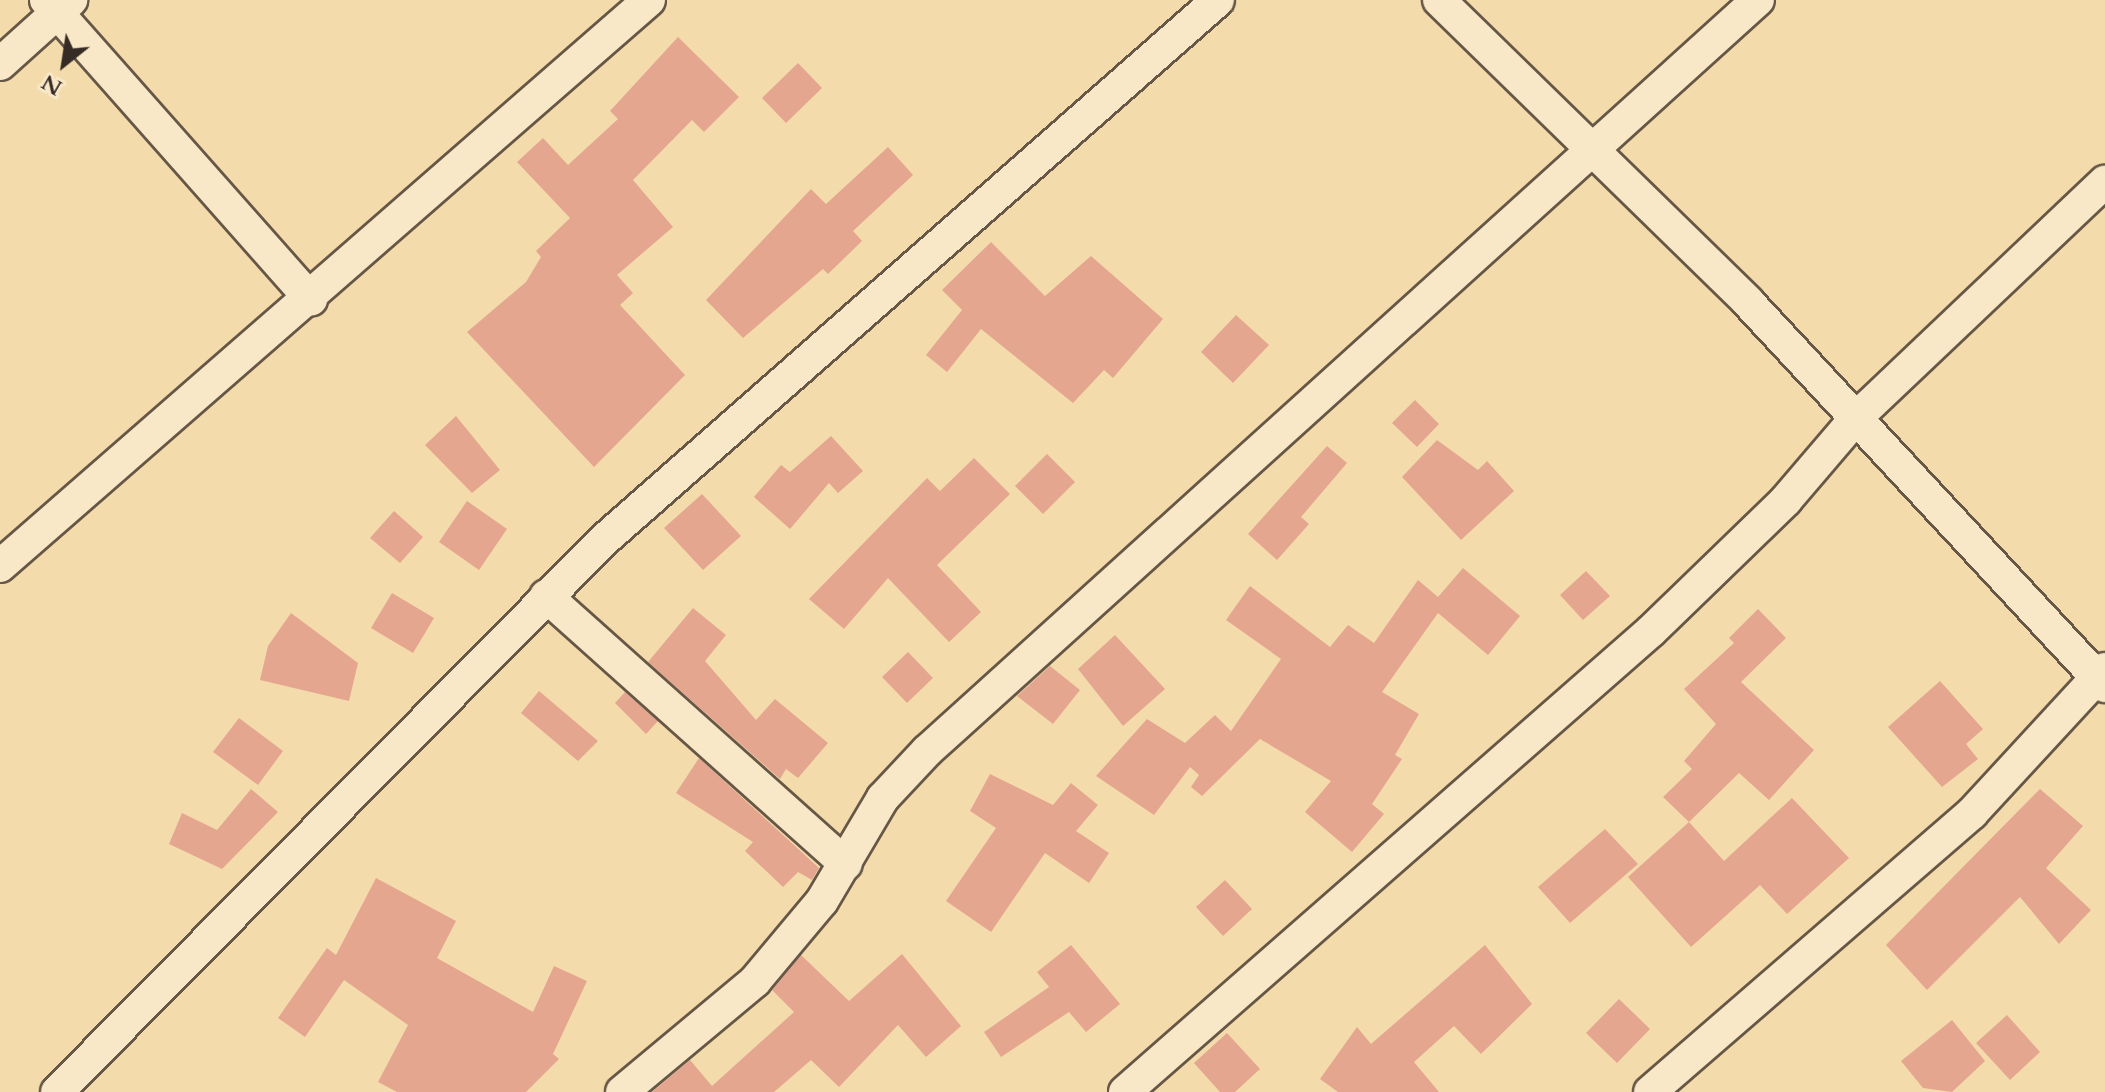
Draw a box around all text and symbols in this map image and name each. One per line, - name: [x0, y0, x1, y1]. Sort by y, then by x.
- north arrow: [24, 24, 104, 104]
- text: N: [36, 67, 68, 103]

